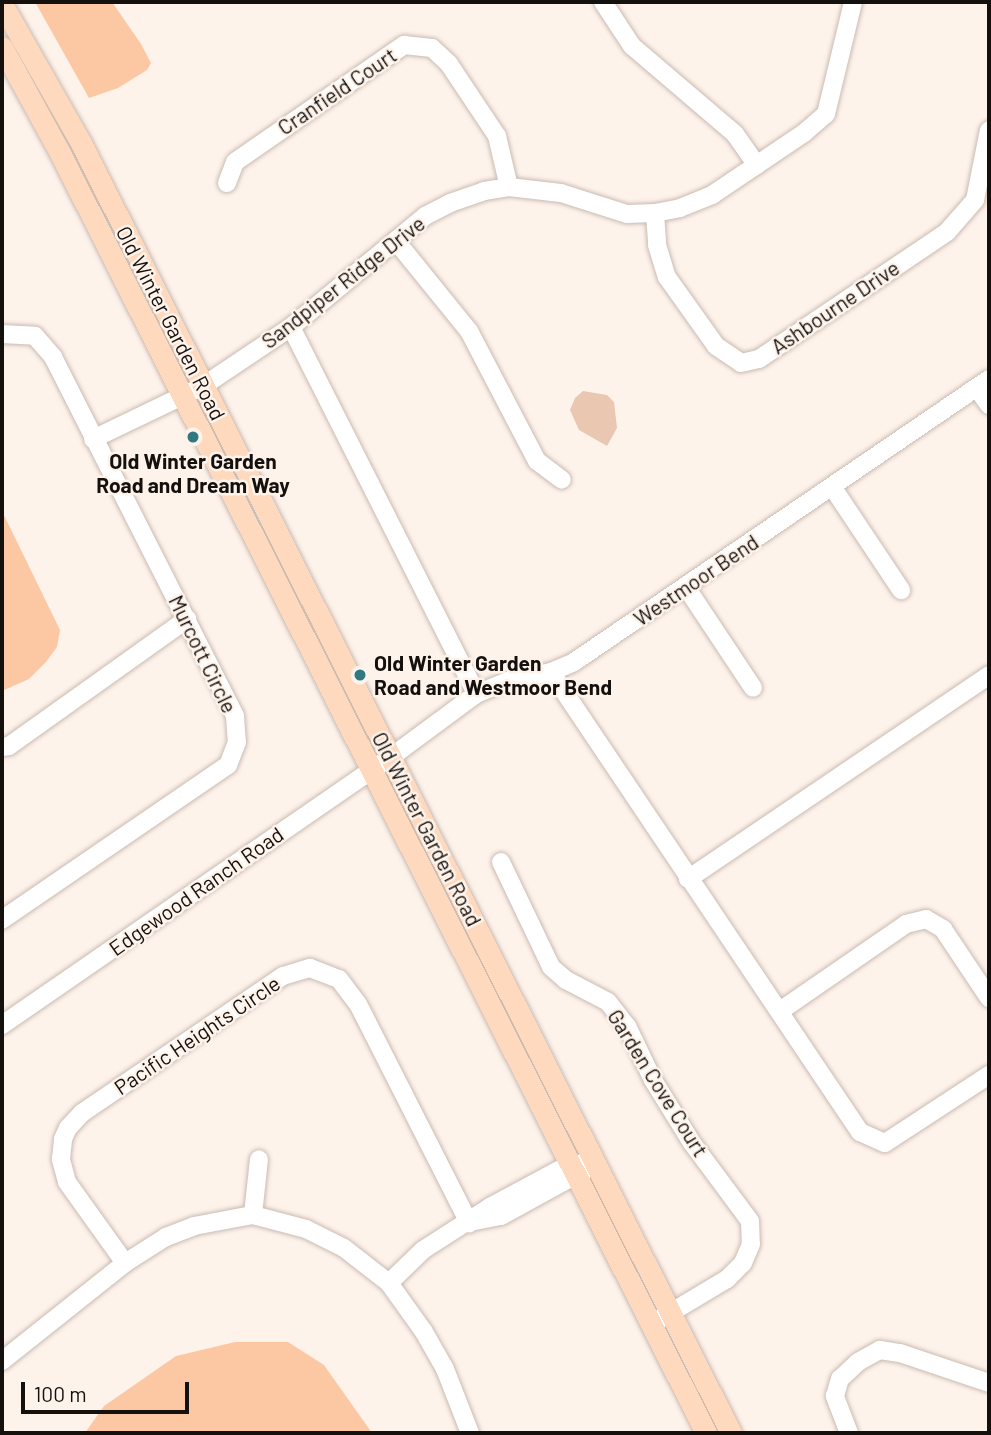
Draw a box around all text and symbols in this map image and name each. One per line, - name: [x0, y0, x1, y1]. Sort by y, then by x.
- street label: Cranfield Court: [273, 42, 401, 140]
- street label: Sandpiper Ridge Drive: [256, 210, 430, 354]
- street label: Old Winter Garden Road: [111, 222, 231, 424]
- street label: Ashbourne Drive: [766, 255, 904, 359]
- marker: Old Winter Garden Road and Dream Way: [185, 429, 201, 445]
- place label: Old Winter Garden Road and Dream Way: [96, 448, 290, 498]
- street label: Westmoor Bend: [629, 529, 763, 631]
- street label: Murcott Circle: [164, 591, 242, 717]
- place label: Old Winter Garden Road and Westmoor Bend: [374, 650, 612, 700]
- marker: Old Winter Garden Road and Westmoor Bend: [352, 667, 368, 683]
- street label: Old Winter Garden Road: [367, 728, 487, 930]
- street label: Edgewood Ranch Road: [104, 821, 288, 961]
- street label: Pacific Heights Circle: [109, 970, 285, 1100]
- street label: Garden Cove Court: [603, 1005, 713, 1161]
- scale bar: [24, 1368, 192, 1412]
- text: 100 m: [34, 1381, 87, 1406]

